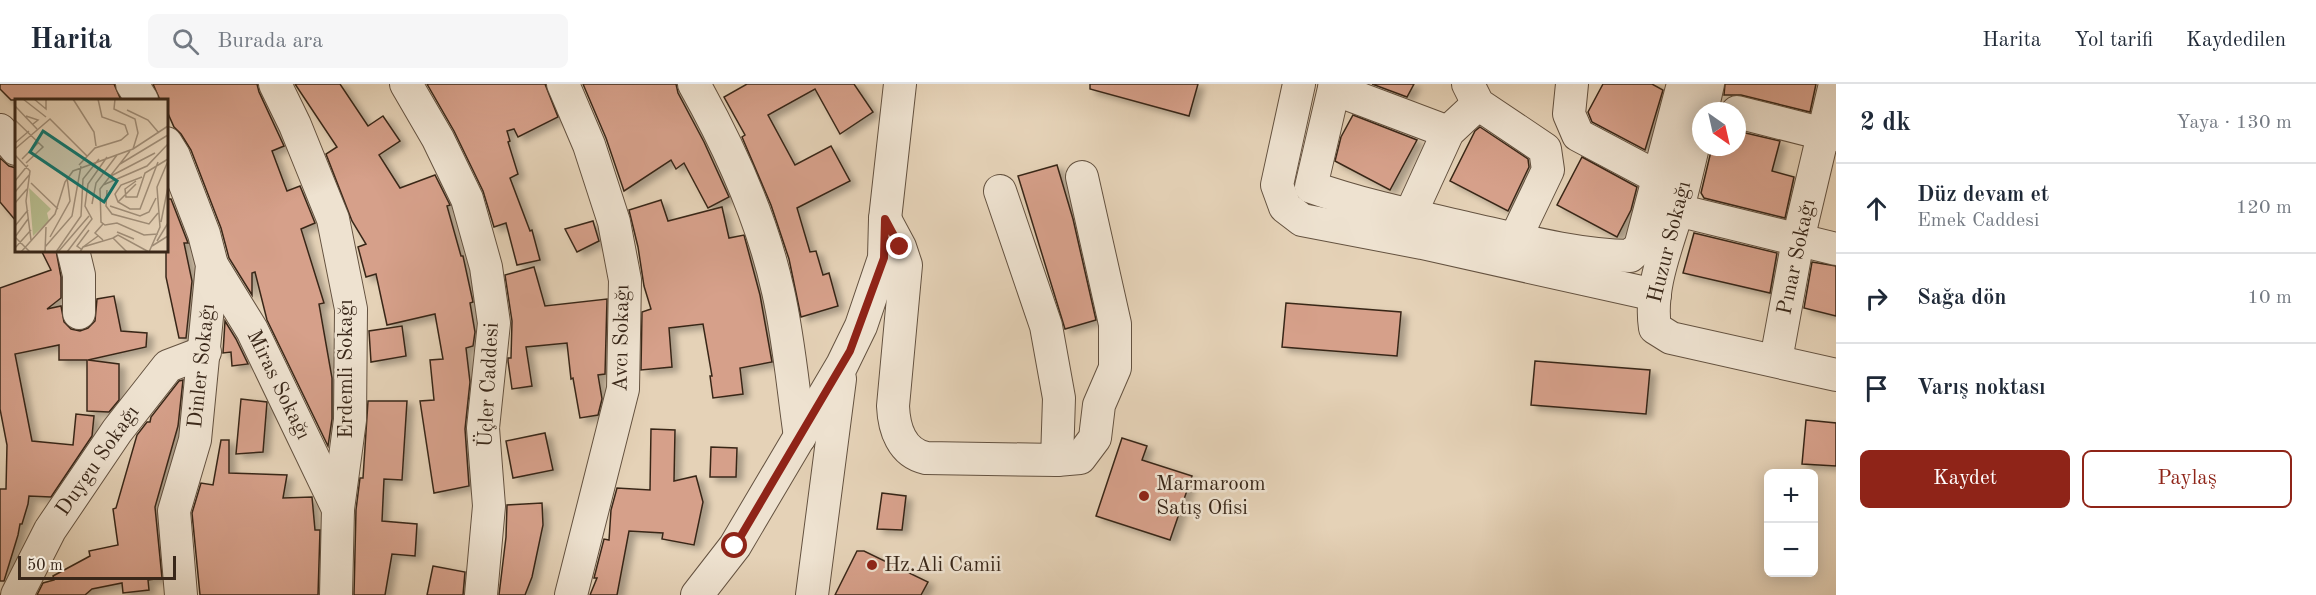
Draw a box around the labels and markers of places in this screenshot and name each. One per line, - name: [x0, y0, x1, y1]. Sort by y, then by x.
- place label: Marmaroom Satış Ofisi: [1156, 474, 1266, 519]
- marker: Marmaroom Satış Ofisi: [1137, 489, 1151, 503]
- place label: Hz.Ali Camii: [884, 555, 1001, 576]
- marker: Hz.Ali Camii: [865, 558, 879, 572]

